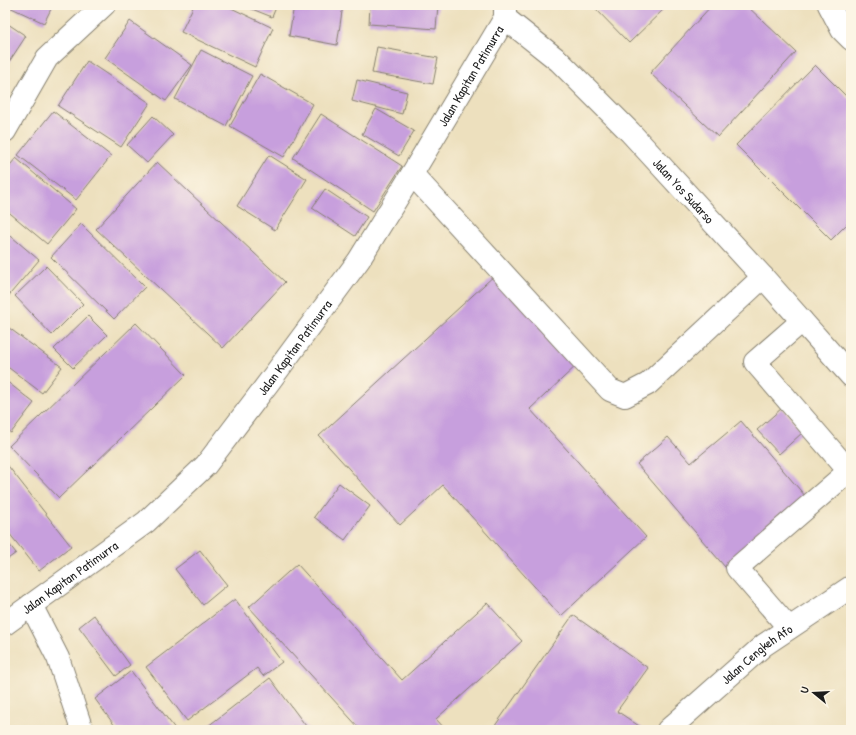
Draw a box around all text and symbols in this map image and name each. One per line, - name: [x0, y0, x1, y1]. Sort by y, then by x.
- street label: Jalan Kapitan Patimurra: [434, 22, 508, 129]
- street label: Jalan Yos Sudarso: [649, 154, 718, 227]
- street label: Jalan Kapitan Patimurra: [253, 296, 336, 399]
- street label: Jalan Kapitan Patimurra: [18, 536, 121, 618]
- street label: Jalan Cengkeh Afo: [717, 620, 796, 688]
- north arrow: [794, 673, 834, 713]
- text: U: [797, 685, 812, 695]

